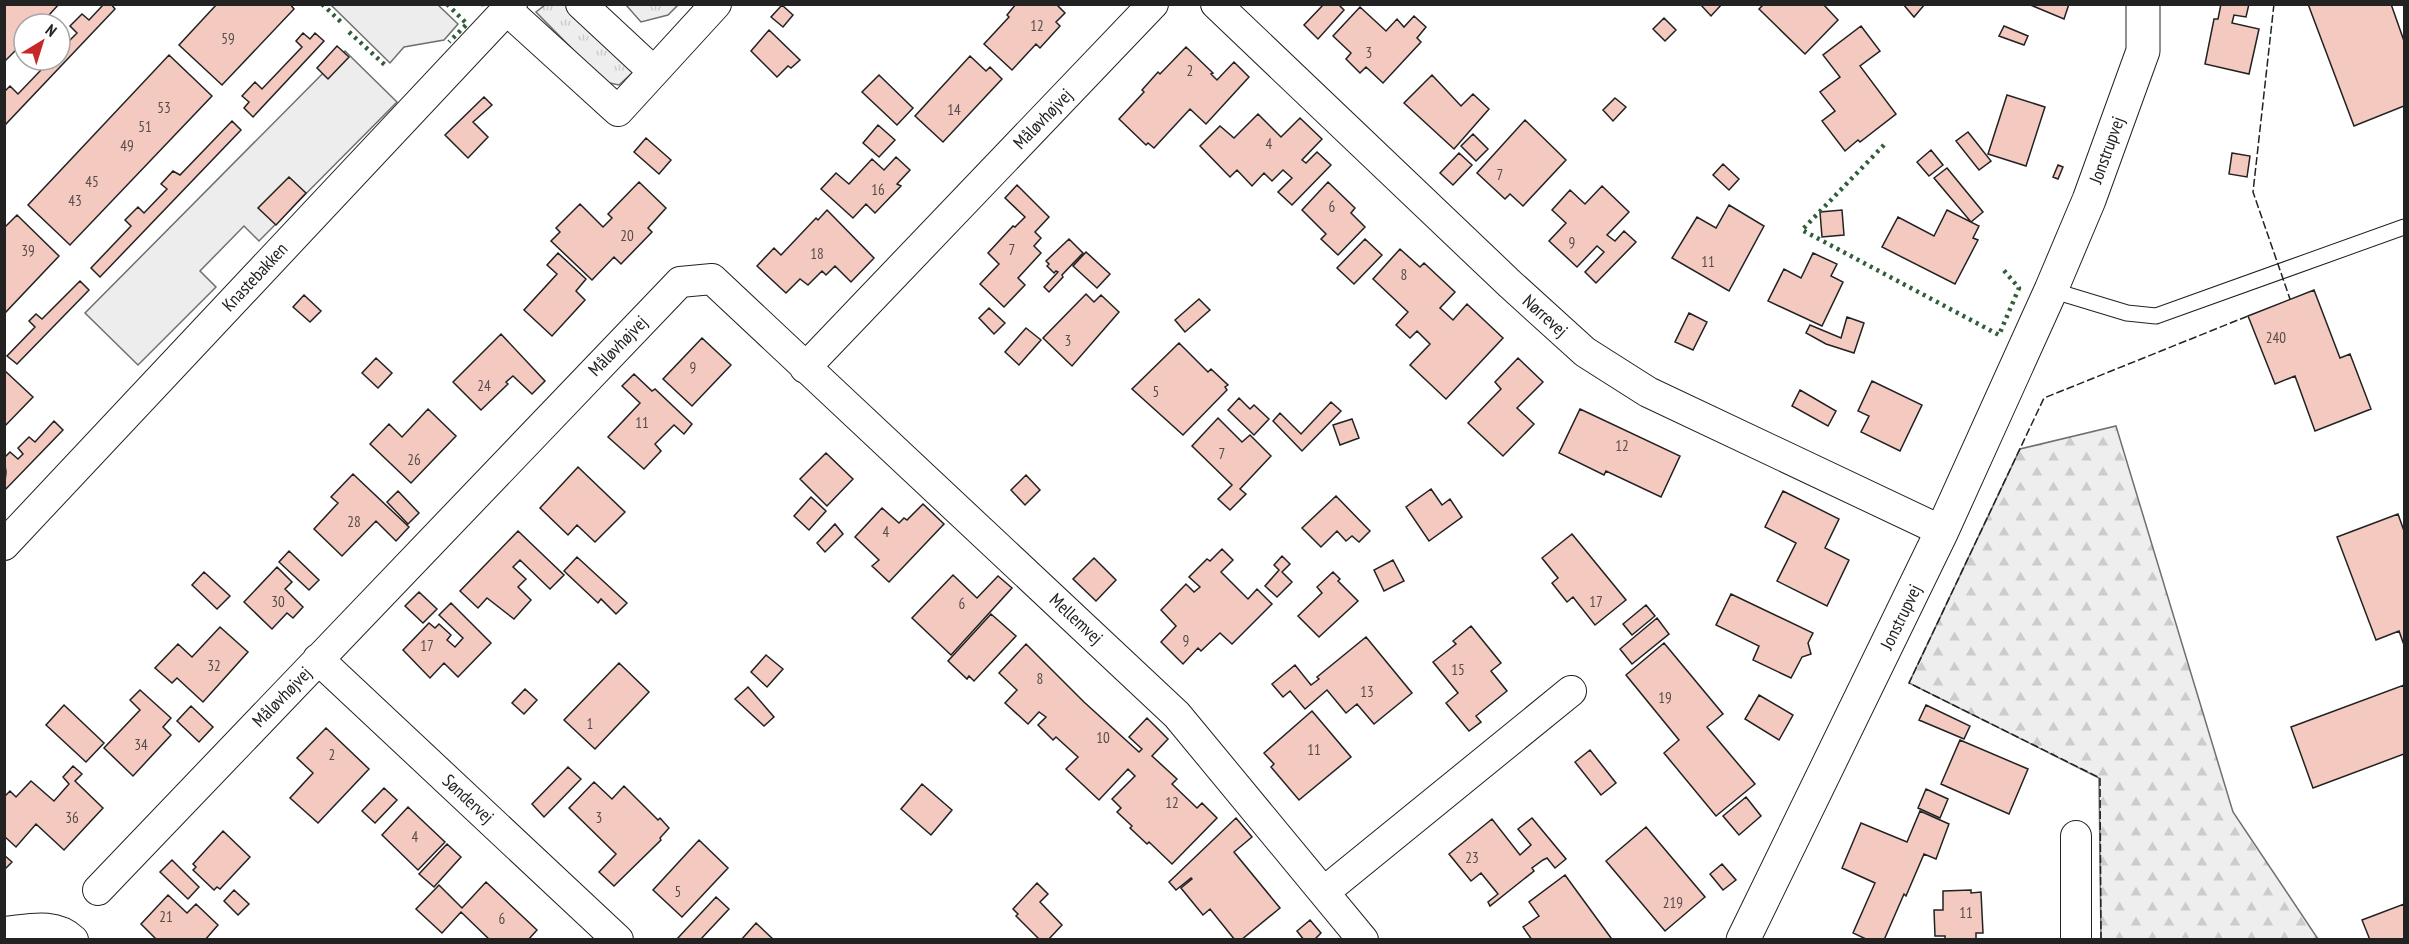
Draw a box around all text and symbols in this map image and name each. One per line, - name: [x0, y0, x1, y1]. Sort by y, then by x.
- north arrow: [12, 12, 72, 72]
- house number: 12: [1030, 16, 1044, 35]
- text: N: [42, 20, 61, 41]
- house number: 59: [221, 29, 235, 48]
- house number: 3: [1366, 43, 1372, 62]
- house number: 2: [1187, 61, 1193, 80]
- street label: Måløvhøjvej: [1008, 84, 1077, 154]
- house number: 53: [157, 98, 171, 117]
- house number: 14: [947, 100, 961, 119]
- street label: Jonstrupvej: [2083, 113, 2129, 187]
- house number: 51: [138, 117, 152, 136]
- house number: 4: [1266, 134, 1273, 153]
- house number: 49: [120, 136, 134, 155]
- house number: 7: [1497, 165, 1503, 184]
- house number: 45: [85, 172, 99, 191]
- house number: 16: [871, 180, 885, 199]
- house number: 43: [68, 191, 82, 210]
- house number: 6: [1329, 197, 1336, 216]
- house number: 20: [620, 226, 634, 245]
- house number: 9: [1569, 233, 1575, 252]
- street label: Knastebakken: [217, 237, 292, 316]
- house number: 7: [1009, 240, 1015, 259]
- house number: 39: [21, 241, 35, 260]
- house number: 18: [810, 244, 824, 263]
- house number: 11: [1701, 252, 1715, 271]
- house number: 8: [1401, 265, 1407, 284]
- street label: Nørrevej: [1518, 289, 1573, 342]
- street label: Måløvhøjvej: [583, 311, 652, 381]
- house number: 240: [2266, 328, 2286, 347]
- house number: 3: [1065, 331, 1071, 350]
- house number: 9: [690, 358, 696, 377]
- house number: 24: [477, 376, 491, 395]
- house number: 5: [1153, 382, 1159, 401]
- house number: 11: [635, 413, 649, 432]
- house number: 12: [1615, 436, 1629, 455]
- house number: 7: [1219, 444, 1225, 463]
- house number: 26: [407, 450, 421, 469]
- house number: 28: [347, 512, 361, 531]
- house number: 4: [883, 522, 890, 541]
- street label: Jonstrupvej: [1874, 580, 1926, 654]
- street label: Mellemvej: [1045, 588, 1108, 649]
- house number: 30: [271, 592, 285, 611]
- house number: 17: [1589, 592, 1603, 611]
- house number: 6: [959, 594, 966, 613]
- house number: 9: [1183, 631, 1189, 650]
- house number: 17: [420, 636, 434, 655]
- house number: 32: [207, 656, 221, 675]
- house number: 15: [1451, 660, 1465, 679]
- street label: Måløvhøjvej: [247, 662, 316, 732]
- house number: 8: [1037, 669, 1043, 688]
- house number: 13: [1360, 682, 1374, 701]
- house number: 19: [1658, 688, 1672, 707]
- house number: 1: [587, 714, 593, 733]
- house number: 10: [1096, 728, 1110, 747]
- house number: 34: [134, 735, 148, 754]
- house number: 11: [1307, 740, 1321, 759]
- house number: 2: [329, 745, 335, 764]
- street label: Søndervej: [438, 769, 499, 828]
- house number: 12: [1165, 793, 1179, 812]
- house number: 36: [65, 808, 79, 827]
- house number: 3: [596, 808, 602, 827]
- house number: 4: [412, 827, 419, 846]
- house number: 23: [1465, 848, 1479, 867]
- house number: 5: [675, 882, 681, 901]
- house number: 219: [1663, 893, 1683, 912]
- house number: 11: [1959, 903, 1973, 922]
- house number: 21: [159, 907, 173, 926]
- house number: 6: [499, 909, 506, 928]

